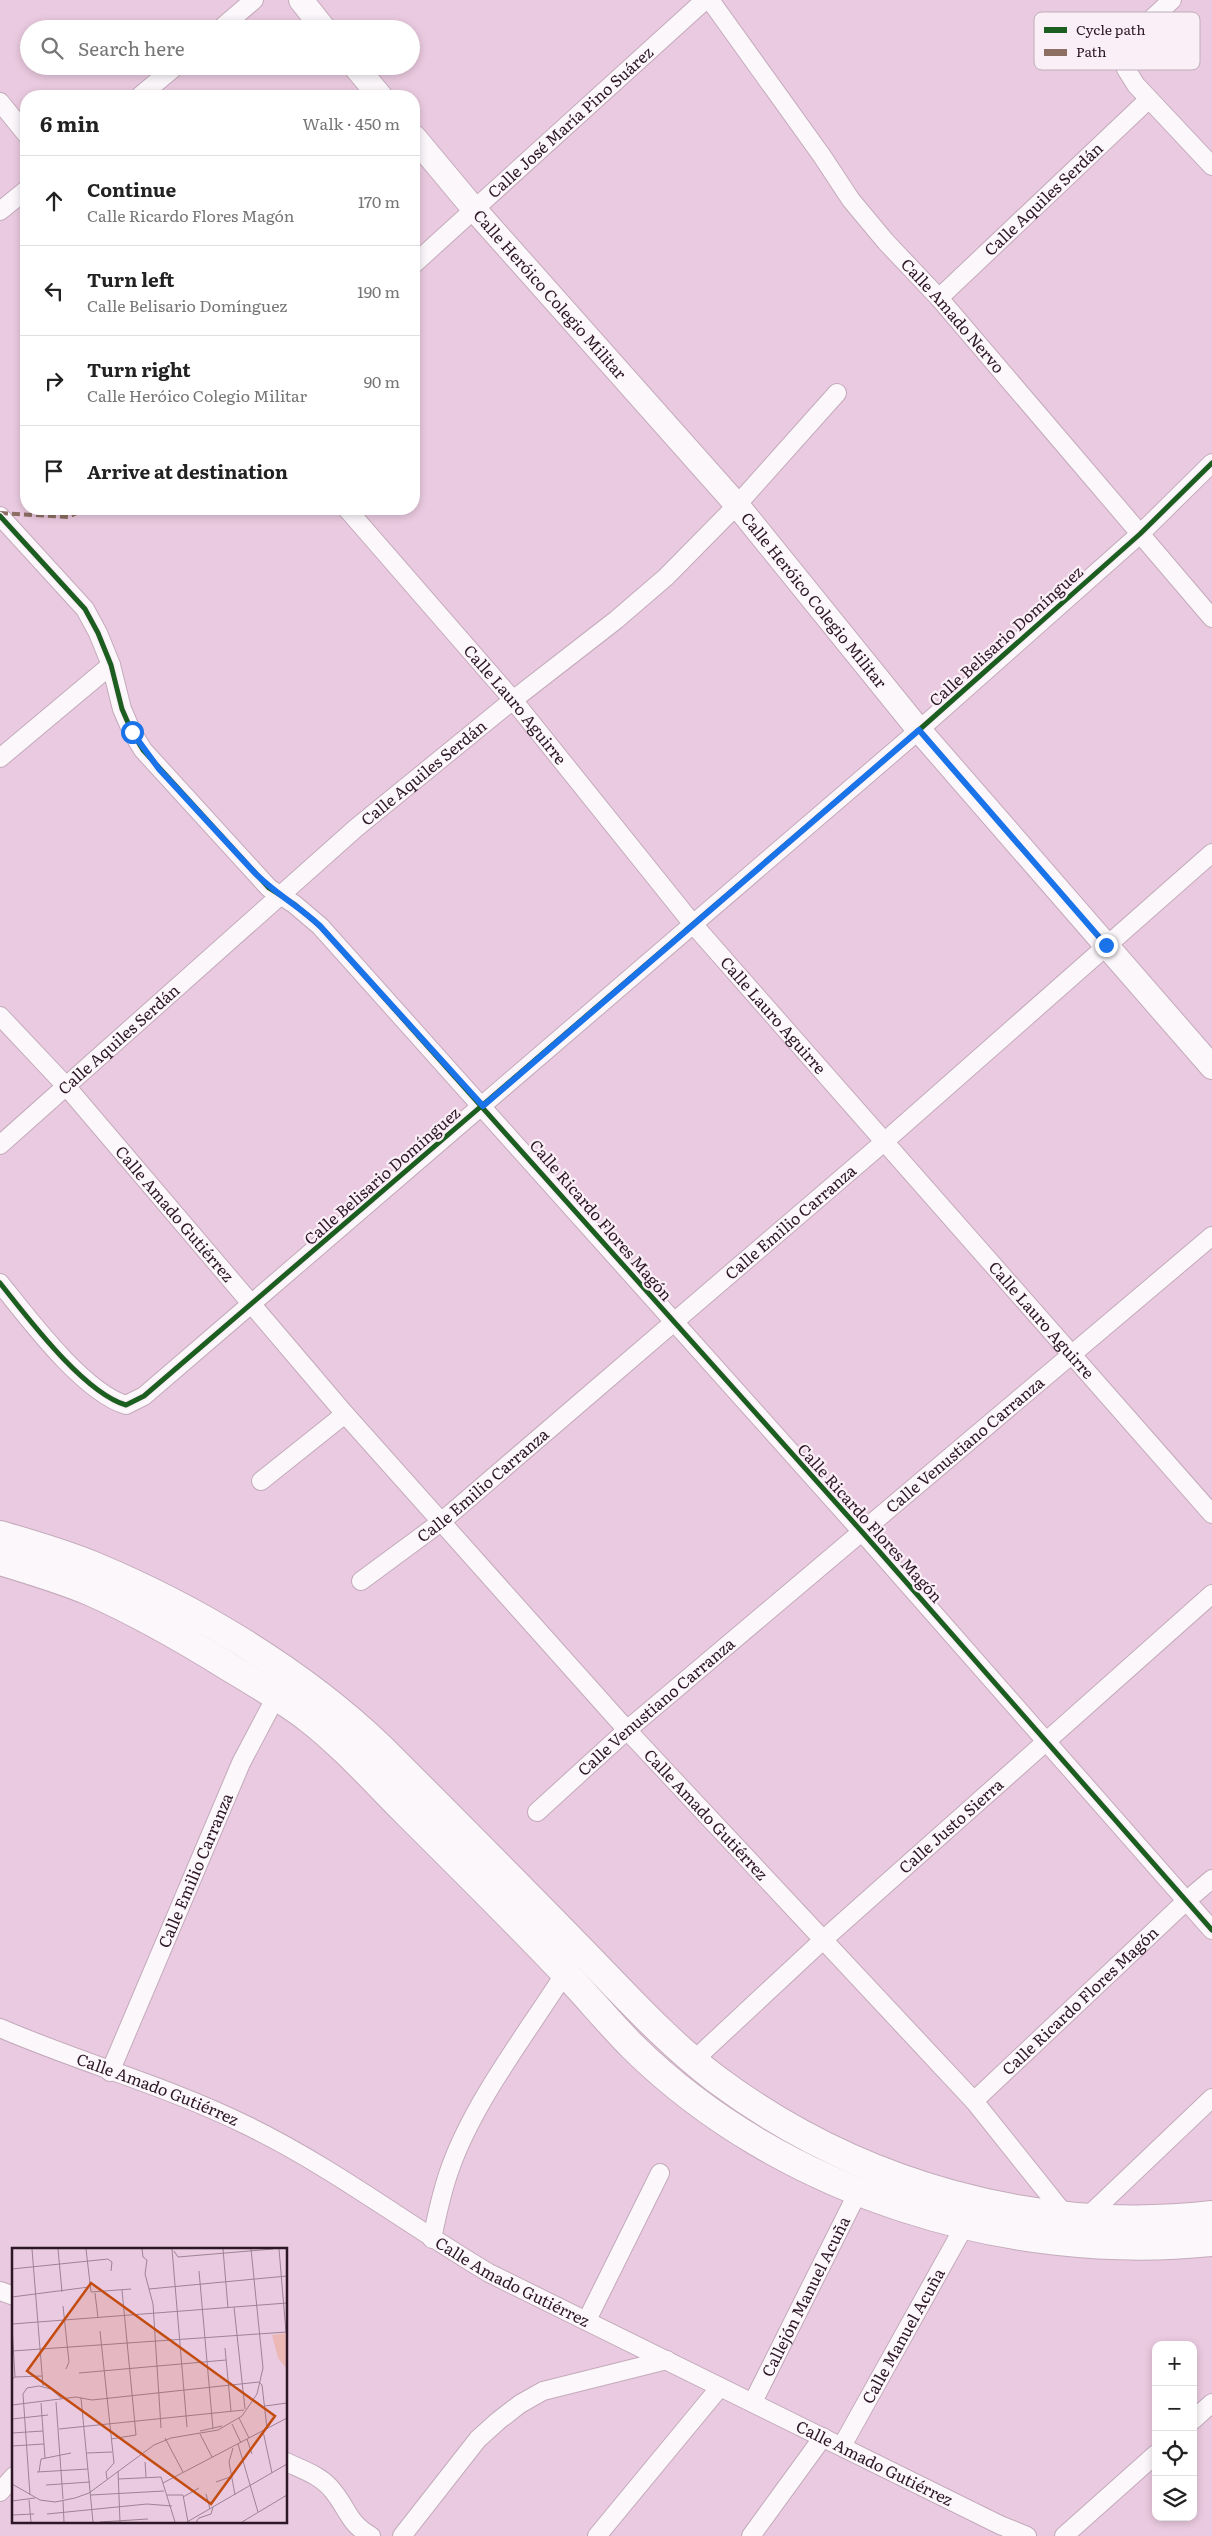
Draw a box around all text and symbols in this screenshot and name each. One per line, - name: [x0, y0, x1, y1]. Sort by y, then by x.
- legend: [1034, 12, 1200, 70]
- text: Cycle path: [1076, 19, 1145, 39]
- search box: [20, 20, 420, 75]
- icon: search: [38, 34, 66, 62]
- text: Search here: [78, 34, 185, 62]
- street label: Calle José María Pino Suárez: [481, 40, 658, 203]
- text: Path: [1076, 41, 1106, 61]
- text: 6 min: [40, 107, 100, 138]
- text: Walk · 450 m: [302, 111, 400, 135]
- street label: Calle Aquiles Serdán: [978, 136, 1108, 261]
- text: Continue: [87, 175, 176, 203]
- icon: ahead: [40, 187, 68, 215]
- text: 170 m: [358, 189, 400, 213]
- text: Calle Ricardo Flores Magón: [87, 203, 294, 227]
- street label: Calle Heróico Colegio Militar: [469, 203, 633, 384]
- street label: Calle Amado Nervo: [896, 252, 1011, 378]
- text: Turn left: [87, 265, 174, 293]
- icon: left: [40, 277, 68, 305]
- text: 190 m: [357, 279, 400, 303]
- text: Calle Belisario Domínguez: [87, 293, 287, 317]
- text: Turn right: [87, 355, 191, 383]
- icon: right: [40, 367, 68, 395]
- text: 90 m: [364, 369, 400, 393]
- text: Calle Heróico Colegio Militar: [87, 383, 307, 407]
- icon: arrive: [40, 457, 68, 485]
- text: Arrive at destination: [87, 457, 288, 485]
- street label: Calle Heróico Colegio Militar: [736, 506, 894, 693]
- street label: Calle Belisario Domínguez: [923, 559, 1088, 711]
- street label: Calle Lauro Aguirre: [459, 639, 573, 769]
- street label: Calle Aquiles Serdán: [355, 713, 491, 831]
- route start: [121, 721, 144, 744]
- route end: [1095, 934, 1118, 957]
- street label: Calle Lauro Aguirre: [715, 950, 832, 1079]
- street label: Calle Aquiles Serdán: [52, 977, 185, 1099]
- street label: Calle Belisario Domínguez: [298, 1100, 465, 1250]
- street label: Calle Ricardo Flores Magón: [525, 1133, 679, 1306]
- street label: Calle Amado Gutiérrez: [111, 1140, 241, 1287]
- street label: Calle Emilio Carranza: [719, 1158, 861, 1285]
- street label: Calle Lauro Aguirre: [984, 1255, 1101, 1384]
- street label: Calle Venustiano Carranza: [880, 1370, 1049, 1518]
- street label: Calle Emilio Carranza: [411, 1422, 554, 1547]
- street label: Calle Ricardo Flores Magón: [792, 1437, 949, 1608]
- street label: Calle Venustiano Carranza: [571, 1631, 740, 1781]
- street label: Calle Amado Gutiérrez: [639, 1743, 774, 1885]
- street label: Calle Justo Sierra: [893, 1772, 1008, 1879]
- street label: Calle Emilio Carranza: [151, 1788, 238, 1951]
- street label: Calle Ricardo Flores Magón: [996, 1920, 1163, 2080]
- street label: Calle Amado Gutiérrez: [73, 2046, 243, 2131]
- street label: Callejón Manuel Acuña: [755, 2211, 855, 2380]
- street label: Calle Amado Gutiérrez: [431, 2230, 594, 2332]
- inset map: [12, 2248, 288, 2524]
- street label: Calle Manuel Acuña: [855, 2263, 950, 2408]
- map controls: [1152, 2341, 1197, 2521]
- button: +: [1152, 2341, 1197, 2386]
- button: −: [1152, 2386, 1197, 2431]
- street label: Calle Amado Gutiérrez: [792, 2413, 958, 2511]
- button: locate: [1152, 2431, 1197, 2476]
- button: layers: [1152, 2476, 1197, 2521]

